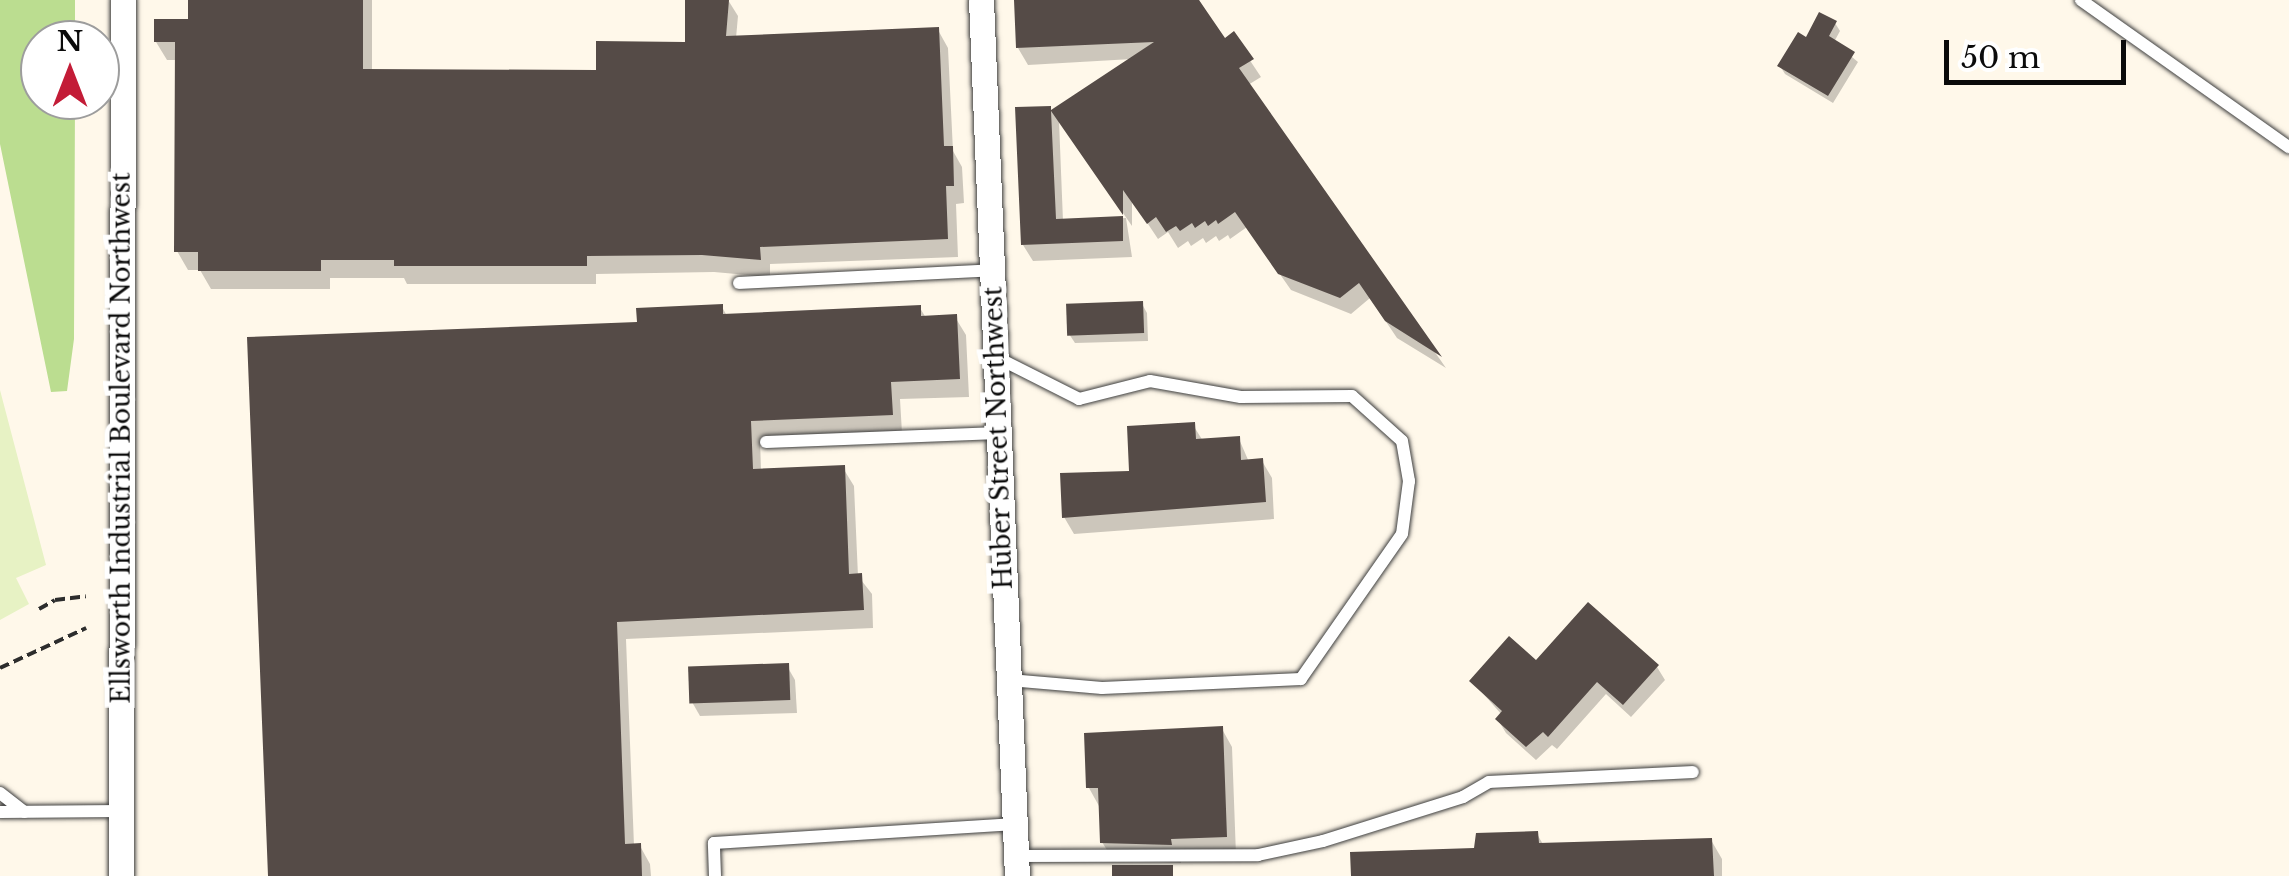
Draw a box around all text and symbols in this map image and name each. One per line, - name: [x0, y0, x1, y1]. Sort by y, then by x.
- north arrow: [20, 20, 120, 120]
- scale bar: [1949, 20, 2132, 82]
- text: N: [57, 24, 83, 59]
- text: 50 m: [1961, 39, 2040, 76]
- street label: Ellsworth Industrial Boulevard Northwest: [107, 172, 137, 704]
- street label: Huber Street Northwest: [979, 286, 1019, 590]

